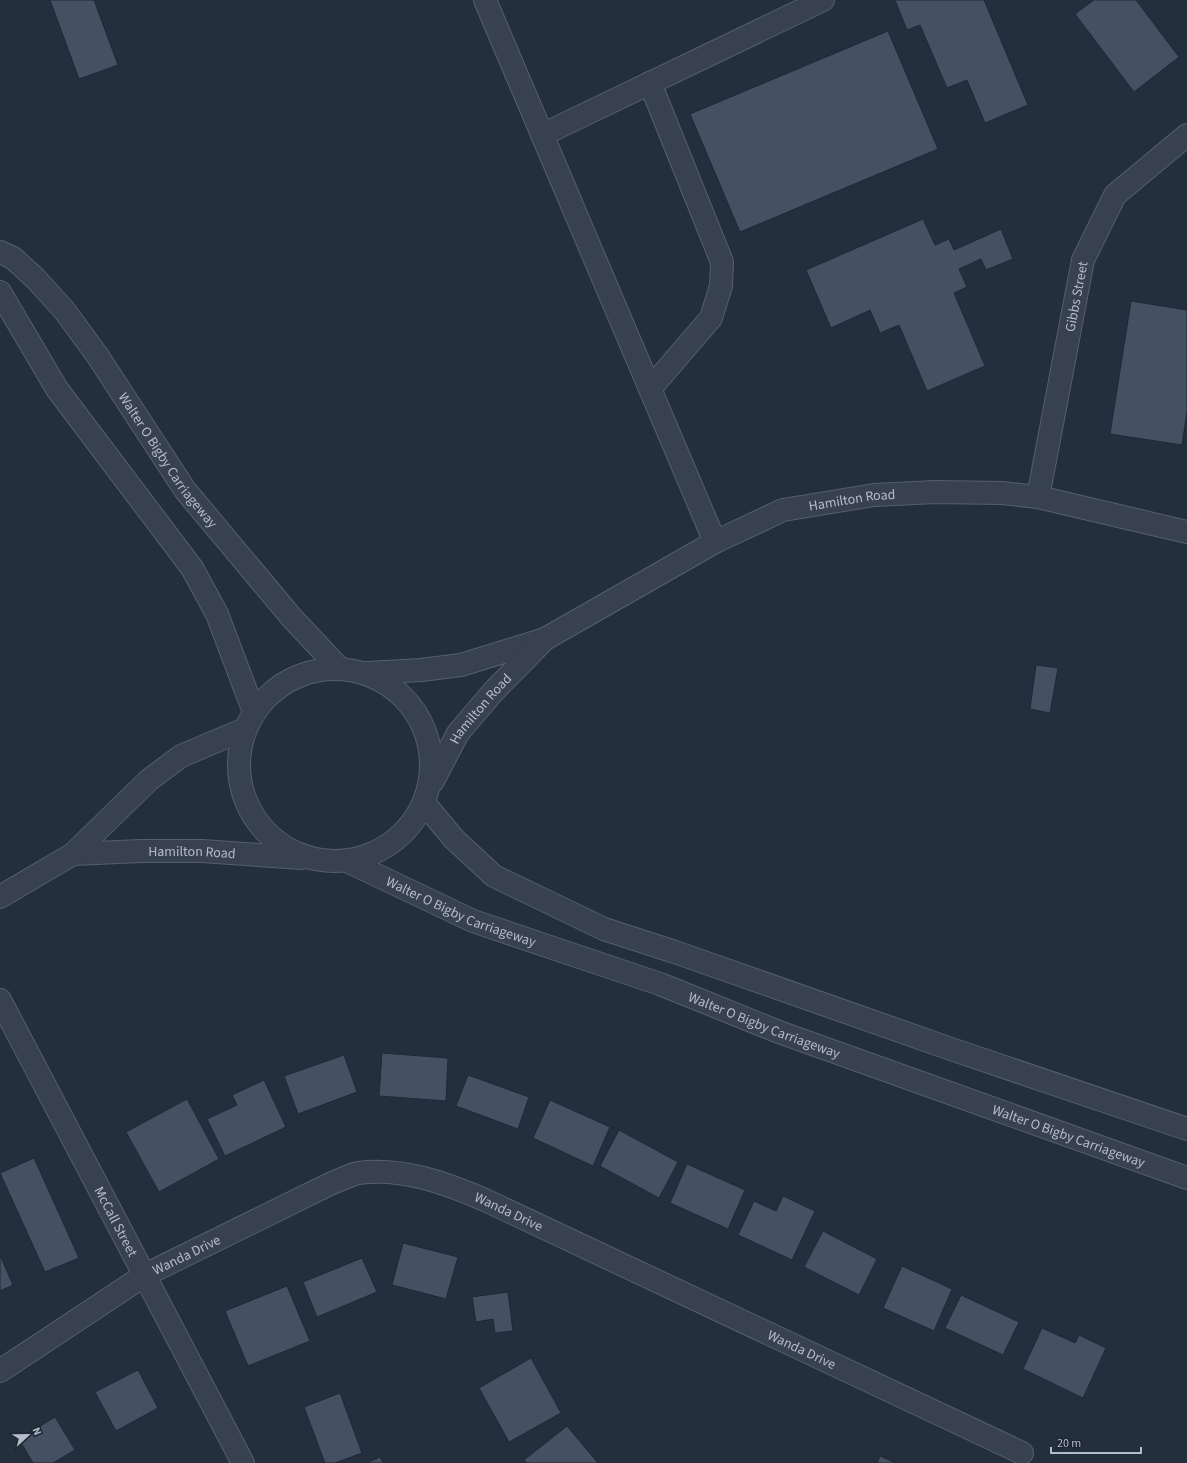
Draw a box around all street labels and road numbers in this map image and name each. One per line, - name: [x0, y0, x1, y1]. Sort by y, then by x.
- street label: Gibbs Street: [1061, 260, 1094, 334]
- street label: Walter O Bigby Carriageway: [113, 389, 222, 533]
- street label: Hamilton Road: [807, 485, 896, 517]
- street label: Hamilton Road: [445, 669, 517, 748]
- street label: Hamilton Road: [148, 842, 236, 864]
- street label: Walter O Bigby Carriageway: [382, 872, 539, 953]
- street label: Walter O Bigby Carriageway: [685, 987, 843, 1064]
- street label: Walter O Bigby Carriageway: [989, 1100, 1148, 1173]
- street label: McCall Street: [89, 1183, 142, 1261]
- street label: Wanda Drive: [471, 1188, 546, 1237]
- street label: Wanda Drive: [149, 1230, 224, 1281]
- street label: Wanda Drive: [764, 1325, 839, 1375]

